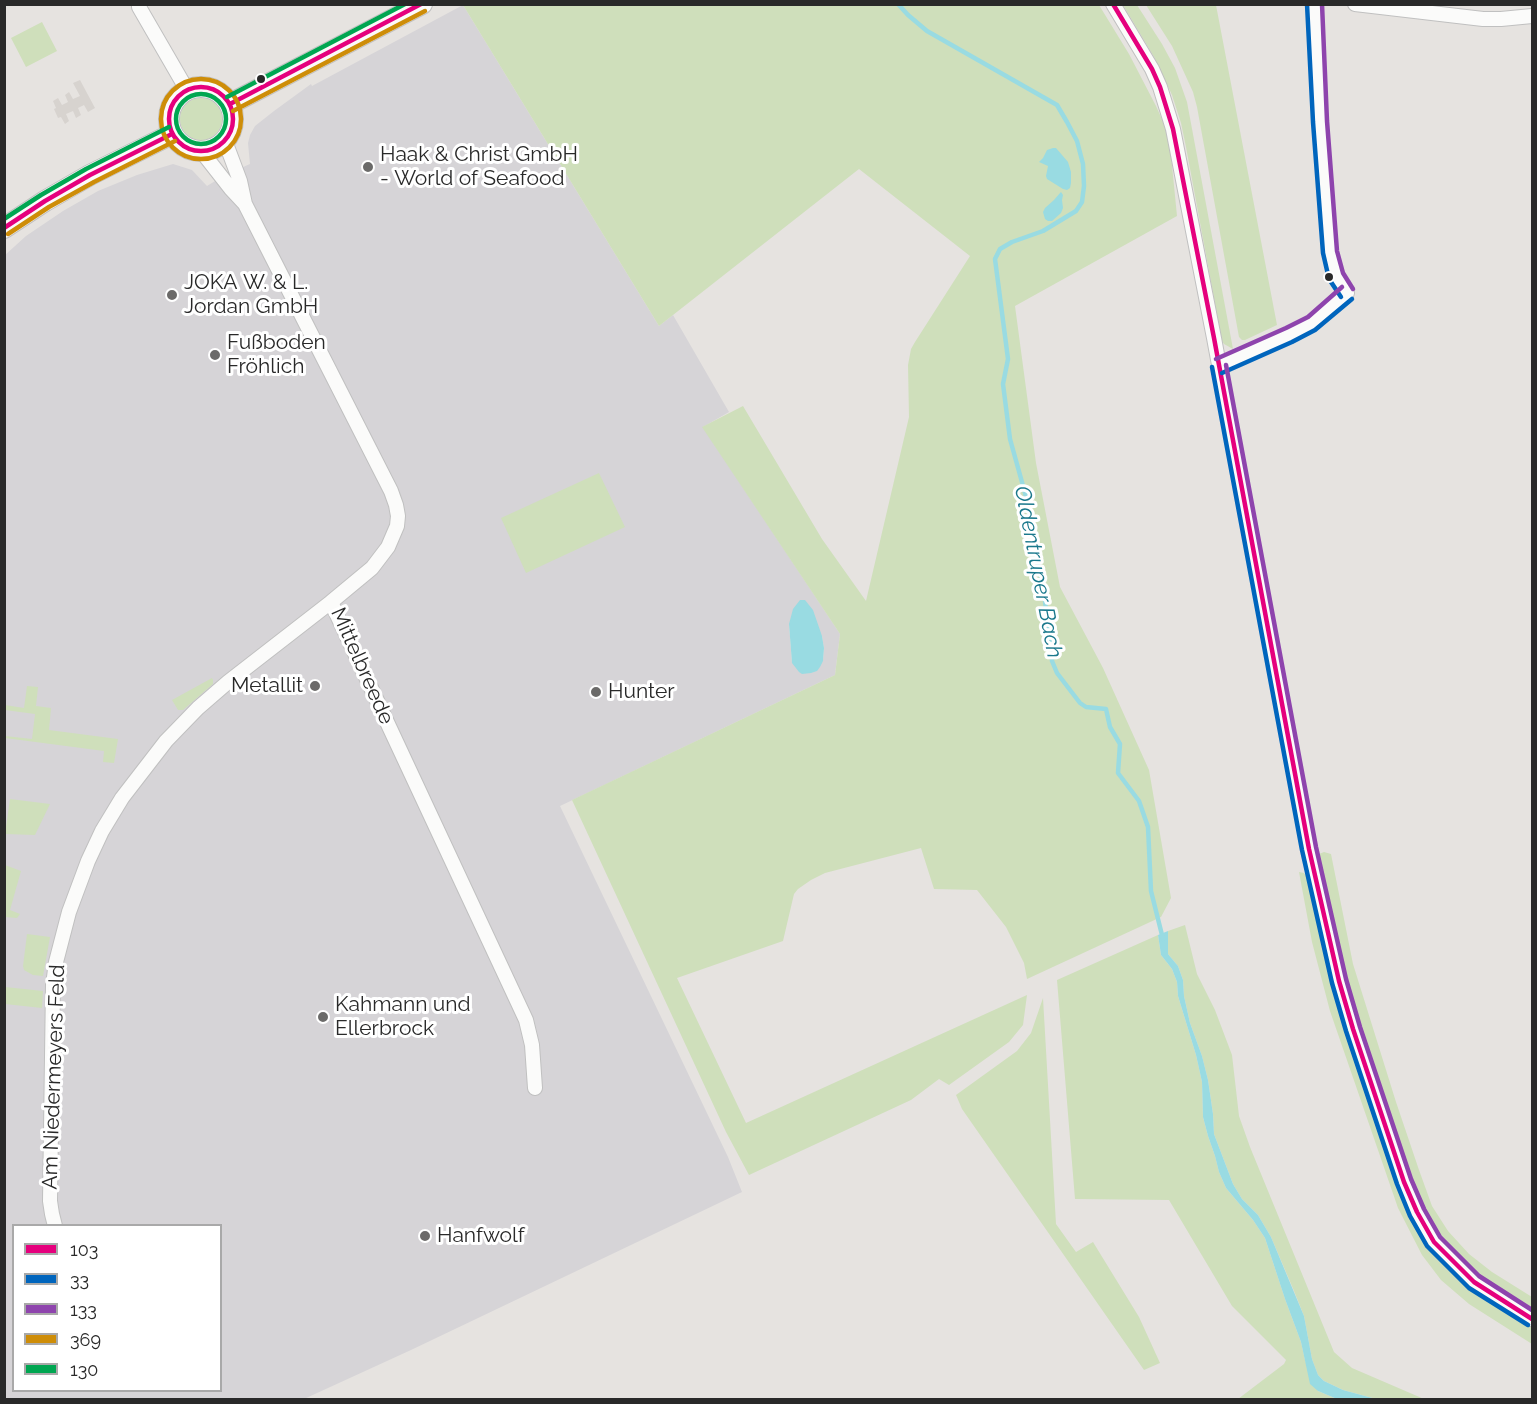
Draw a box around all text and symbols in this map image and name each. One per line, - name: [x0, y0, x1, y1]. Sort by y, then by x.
- unlabelled marker: [255, 73, 267, 85]
- place label: Haak & Christ GmbH - World of Seafood: [380, 142, 578, 192]
- marker: Haak & Christ GmbH - World of Seafood: [361, 160, 375, 174]
- place label: JOKA W. & L. Jordan GmbH: [184, 270, 318, 320]
- unlabelled marker: [1323, 271, 1335, 283]
- marker: JOKA W. & L. Jordan GmbH: [165, 288, 179, 302]
- place label: Fußboden Fröhlich: [227, 330, 326, 380]
- marker: Fußboden Fröhlich: [208, 348, 222, 362]
- water label: Oldentruper Bach: [1008, 484, 1068, 660]
- street label: Mittelbreede: [325, 604, 399, 728]
- place label: Metallit: [231, 673, 303, 699]
- marker: Metallit: [308, 679, 322, 693]
- place label: Hunter: [608, 679, 675, 705]
- marker: Hunter: [589, 685, 603, 699]
- street label: Am Niedermeyers Feld: [37, 964, 71, 1190]
- place label: Kahmann und Ellerbrock: [335, 992, 471, 1042]
- marker: Kahmann und Ellerbrock: [316, 1010, 330, 1024]
- place label: Hanfwolf: [437, 1223, 525, 1249]
- legend: [12, 1224, 222, 1392]
- marker: Hanfwolf: [418, 1229, 432, 1243]
- text: 103: [70, 1239, 98, 1260]
- text: 33: [70, 1269, 89, 1290]
- text: 133: [70, 1299, 97, 1320]
- text: 369: [70, 1329, 101, 1350]
- text: 130: [70, 1359, 98, 1380]

